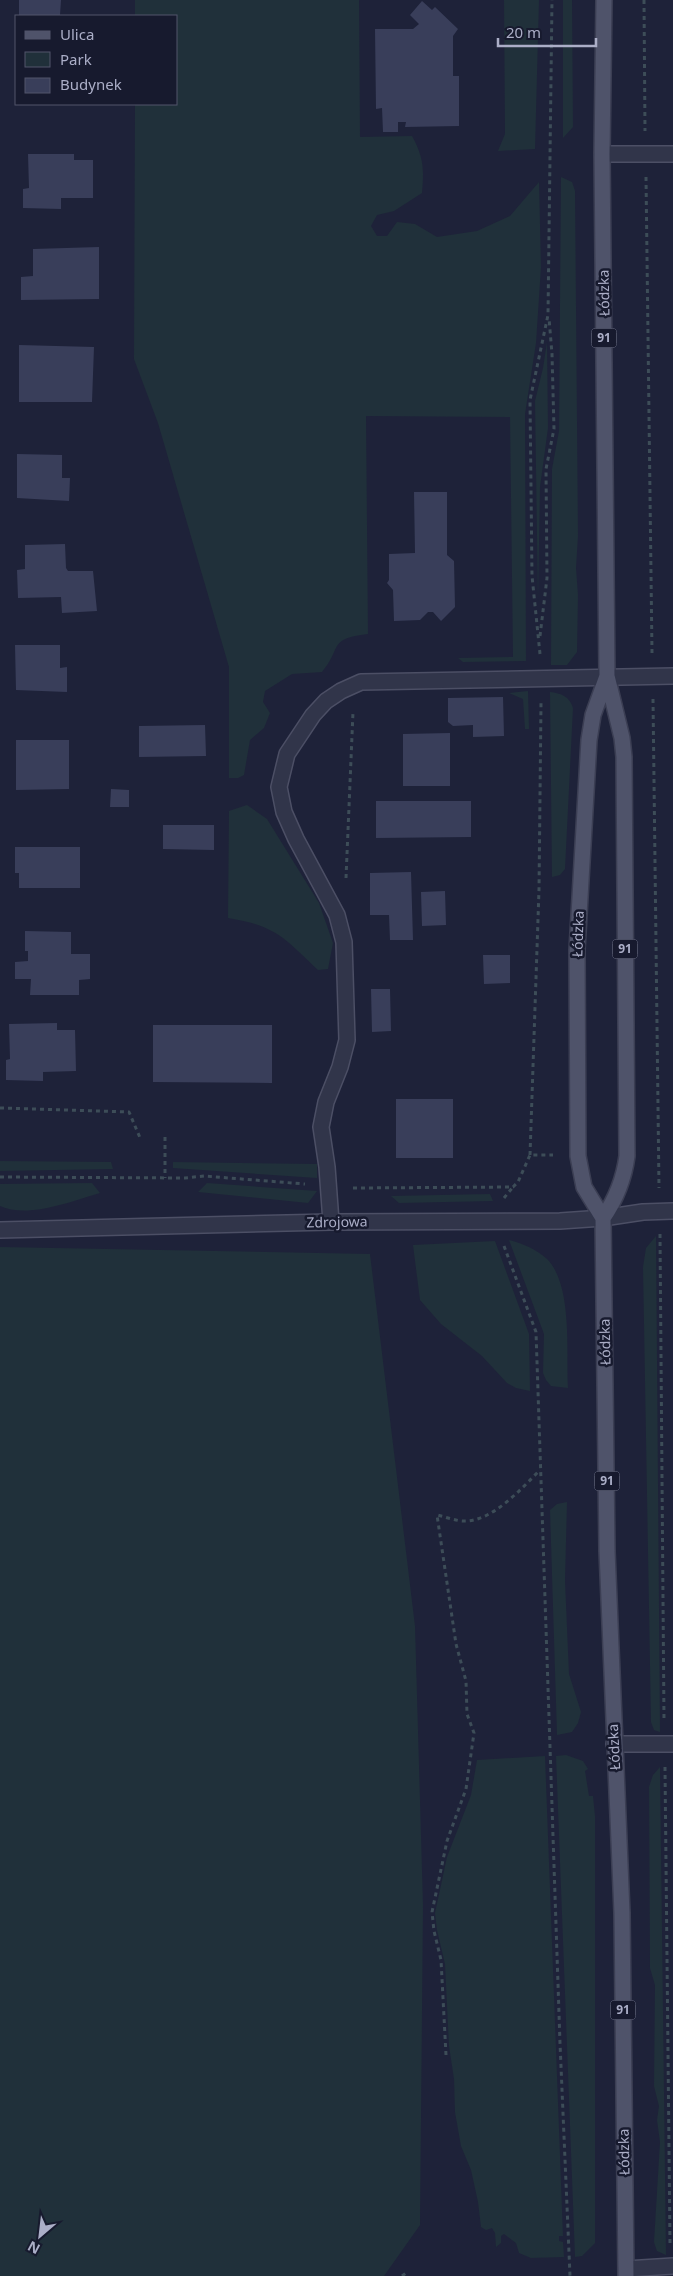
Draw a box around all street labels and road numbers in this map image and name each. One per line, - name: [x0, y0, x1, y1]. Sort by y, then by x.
- street label: Łódzka: [594, 270, 613, 316]
- road number: 91: [592, 328, 616, 348]
- street label: Łódzka: [567, 911, 588, 957]
- road number: 91: [612, 940, 638, 959]
- street label: Zdrojowa: [306, 1211, 368, 1232]
- street label: Łódzka: [595, 1319, 614, 1365]
- road number: 91: [594, 1472, 620, 1490]
- street label: Łódzka: [603, 1723, 624, 1771]
- road number: 91: [610, 2000, 636, 2020]
- street label: Łódzka: [614, 2129, 633, 2175]

